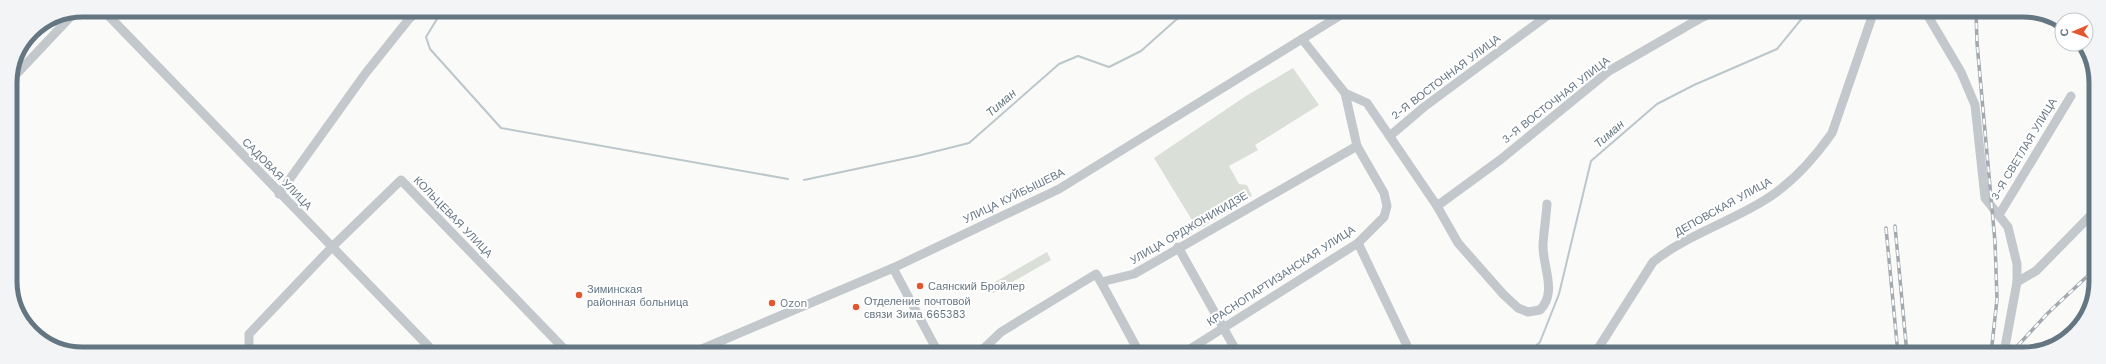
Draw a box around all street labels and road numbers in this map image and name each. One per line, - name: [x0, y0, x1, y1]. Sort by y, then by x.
- street label: 2-Я ВОСТОЧНАЯ УЛИЦА: [1389, 31, 1503, 122]
- street label: 3-Я ВОСТОЧНАЯ УЛИЦА: [1500, 54, 1613, 146]
- street label: 3-Я СВЕТЛАЯ УЛИЦА: [1988, 95, 2060, 202]
- street label: САДОВАЯ УЛИЦА: [239, 135, 315, 213]
- street label: УЛИЦА КУЙБЫШЕВА: [961, 166, 1067, 226]
- street label: КОЛЬЦЕВАЯ УЛИЦА: [411, 174, 496, 261]
- street label: ДЕПОВСКАЯ УЛИЦА: [1672, 175, 1774, 239]
- street label: УЛИЦА ОРДЖОНИКИДЗЕ: [1128, 189, 1250, 267]
- street label: КРАСНОПАРТИЗАНСКАЯ УЛИЦА: [1205, 223, 1358, 329]

